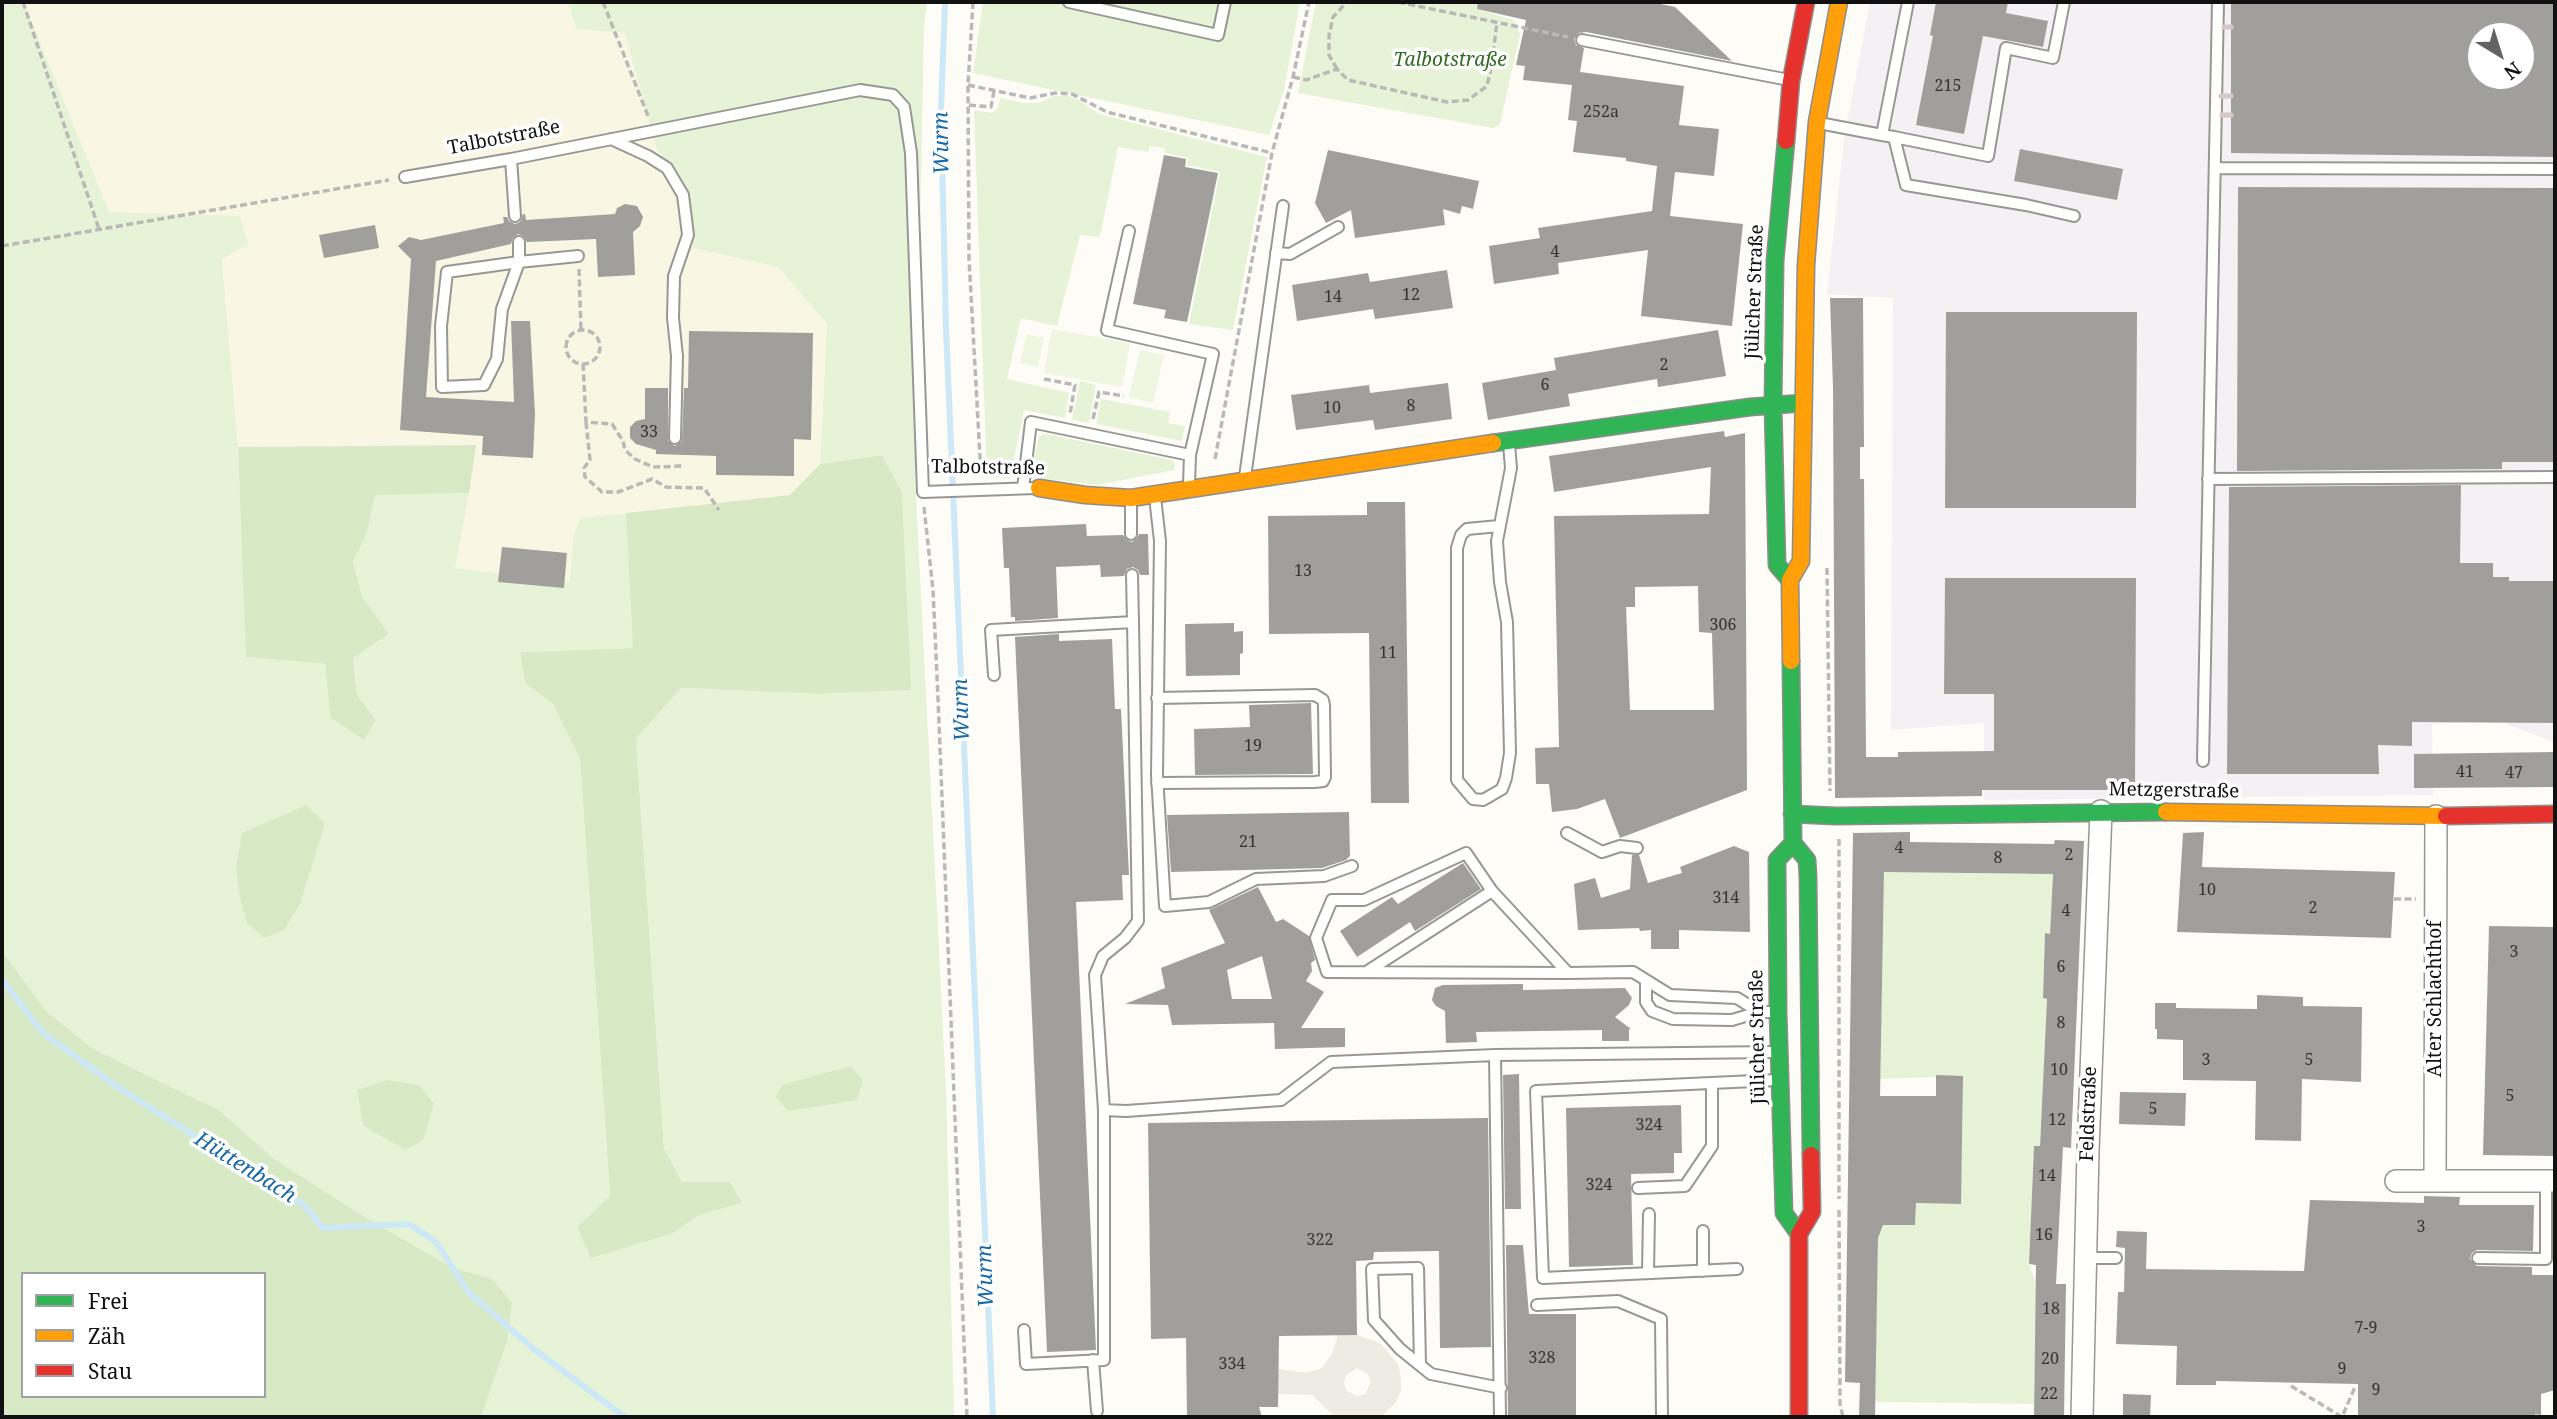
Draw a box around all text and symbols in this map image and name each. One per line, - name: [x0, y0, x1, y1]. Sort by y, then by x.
- north arrow: [2466, 21, 2536, 91]
- park label: Talbotstraße: [1393, 50, 1507, 72]
- text: N: [2499, 56, 2527, 86]
- house number: 215: [1935, 76, 1961, 96]
- house number: 252a: [1583, 102, 1619, 122]
- water label: Wurm: [929, 111, 955, 175]
- street label: Talbotstraße: [446, 116, 562, 160]
- street label: Jülicher Straße: [1741, 224, 1769, 360]
- house number: 4: [1551, 242, 1559, 262]
- house number: 12: [1402, 285, 1420, 305]
- house number: 14: [1324, 287, 1342, 307]
- house number: 2: [1660, 355, 1668, 375]
- house number: 6: [1541, 375, 1549, 395]
- house number: 8: [1407, 396, 1415, 416]
- house number: 10: [1323, 398, 1341, 418]
- house number: 33: [640, 422, 658, 442]
- street label: Talbotstraße: [931, 456, 1045, 480]
- house number: 13: [1294, 561, 1312, 581]
- house number: 306: [1710, 615, 1736, 635]
- house number: 11: [1379, 643, 1397, 663]
- water label: Wurm: [948, 678, 976, 742]
- house number: 19: [1244, 736, 1262, 756]
- house number: 41: [2456, 762, 2474, 782]
- house number: 47: [2505, 763, 2523, 783]
- street label: Metzgerstraße: [2108, 778, 2240, 804]
- house number: 21: [1239, 832, 1257, 852]
- house number: 4: [1895, 838, 1903, 858]
- house number: 2: [2065, 845, 2073, 865]
- house number: 8: [1994, 848, 2002, 868]
- house number: 10: [2198, 880, 2216, 900]
- house number: 314: [1713, 888, 1739, 908]
- house number: 2: [2309, 898, 2317, 918]
- house number: 4: [2062, 901, 2070, 921]
- street label: Alter Schlachthof: [2425, 921, 2447, 1077]
- house number: 3: [2510, 942, 2518, 962]
- house number: 6: [2057, 957, 2065, 977]
- street label: Jülicher Straße: [1745, 969, 1771, 1105]
- house number: 8: [2057, 1013, 2065, 1033]
- house number: 3: [2202, 1050, 2210, 1070]
- house number: 5: [2305, 1050, 2313, 1070]
- house number: 10: [2050, 1060, 2068, 1080]
- street label: Feldstraße: [2076, 1066, 2102, 1162]
- house number: 5: [2506, 1086, 2514, 1106]
- house number: 5: [2149, 1099, 2157, 1119]
- house number: 12: [2048, 1110, 2066, 1130]
- house number: 324: [1636, 1115, 1662, 1135]
- water label: Hüttenbach: [190, 1127, 300, 1209]
- house number: 14: [2038, 1166, 2056, 1186]
- house number: 324: [1586, 1175, 1612, 1195]
- house number: 3: [2417, 1217, 2425, 1237]
- house number: 16: [2035, 1225, 2053, 1245]
- house number: 322: [1307, 1230, 1333, 1250]
- water label: Wurm: [972, 1244, 1000, 1308]
- legend: [21, 1272, 266, 1398]
- text: Frei: [88, 1287, 128, 1315]
- house number: 18: [2042, 1299, 2060, 1319]
- house number: 7-9: [2355, 1318, 2377, 1338]
- text: Zäh: [88, 1322, 126, 1350]
- house number: 328: [1529, 1348, 1555, 1368]
- house number: 20: [2041, 1349, 2059, 1369]
- house number: 334: [1219, 1354, 1245, 1374]
- text: Stau: [88, 1357, 132, 1385]
- house number: 9: [2338, 1359, 2346, 1379]
- house number: 9: [2372, 1380, 2380, 1400]
- house number: 22: [2040, 1384, 2058, 1404]

